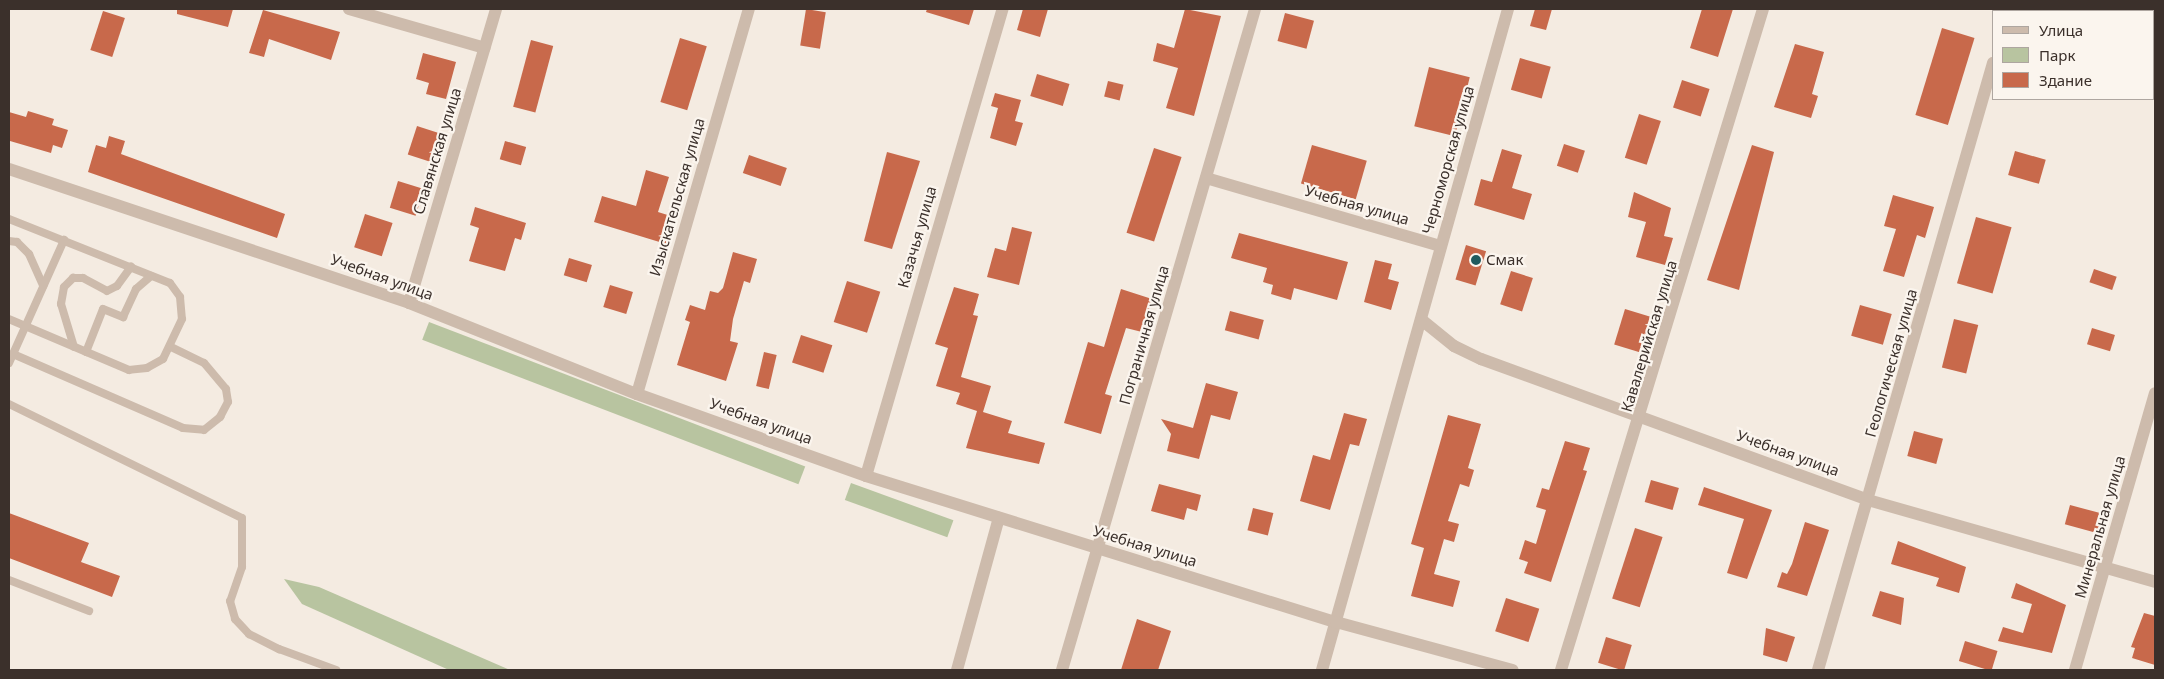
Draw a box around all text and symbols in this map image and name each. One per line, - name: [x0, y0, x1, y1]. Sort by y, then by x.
- legend: [1992, 10, 2154, 100]
- text: Улица: [2039, 20, 2083, 40]
- text: Парк: [2039, 45, 2075, 65]
- text: Здание: [2039, 70, 2092, 90]
- street label: Черноморская улица: [1418, 84, 1478, 236]
- street label: Славянская улица: [409, 85, 465, 217]
- street label: Изыскательская улица: [646, 116, 708, 278]
- street label: Учебная улица: [1303, 182, 1411, 228]
- street label: Казачья улица: [894, 184, 940, 290]
- street label: Учебная улица: [328, 250, 436, 304]
- place label: Смак: [1486, 251, 1523, 269]
- marker: Смак: [1470, 254, 1482, 266]
- street label: Кавалерийская улица: [1617, 258, 1681, 414]
- street label: Пограничная улица: [1116, 263, 1172, 407]
- street label: Геологическая улица: [1861, 287, 1921, 439]
- street label: Учебная улица: [707, 394, 815, 448]
- street label: Учебная улица: [1734, 426, 1842, 480]
- street label: Минеральная улица: [2071, 454, 2129, 600]
- street label: Учебная улица: [1091, 522, 1199, 570]

